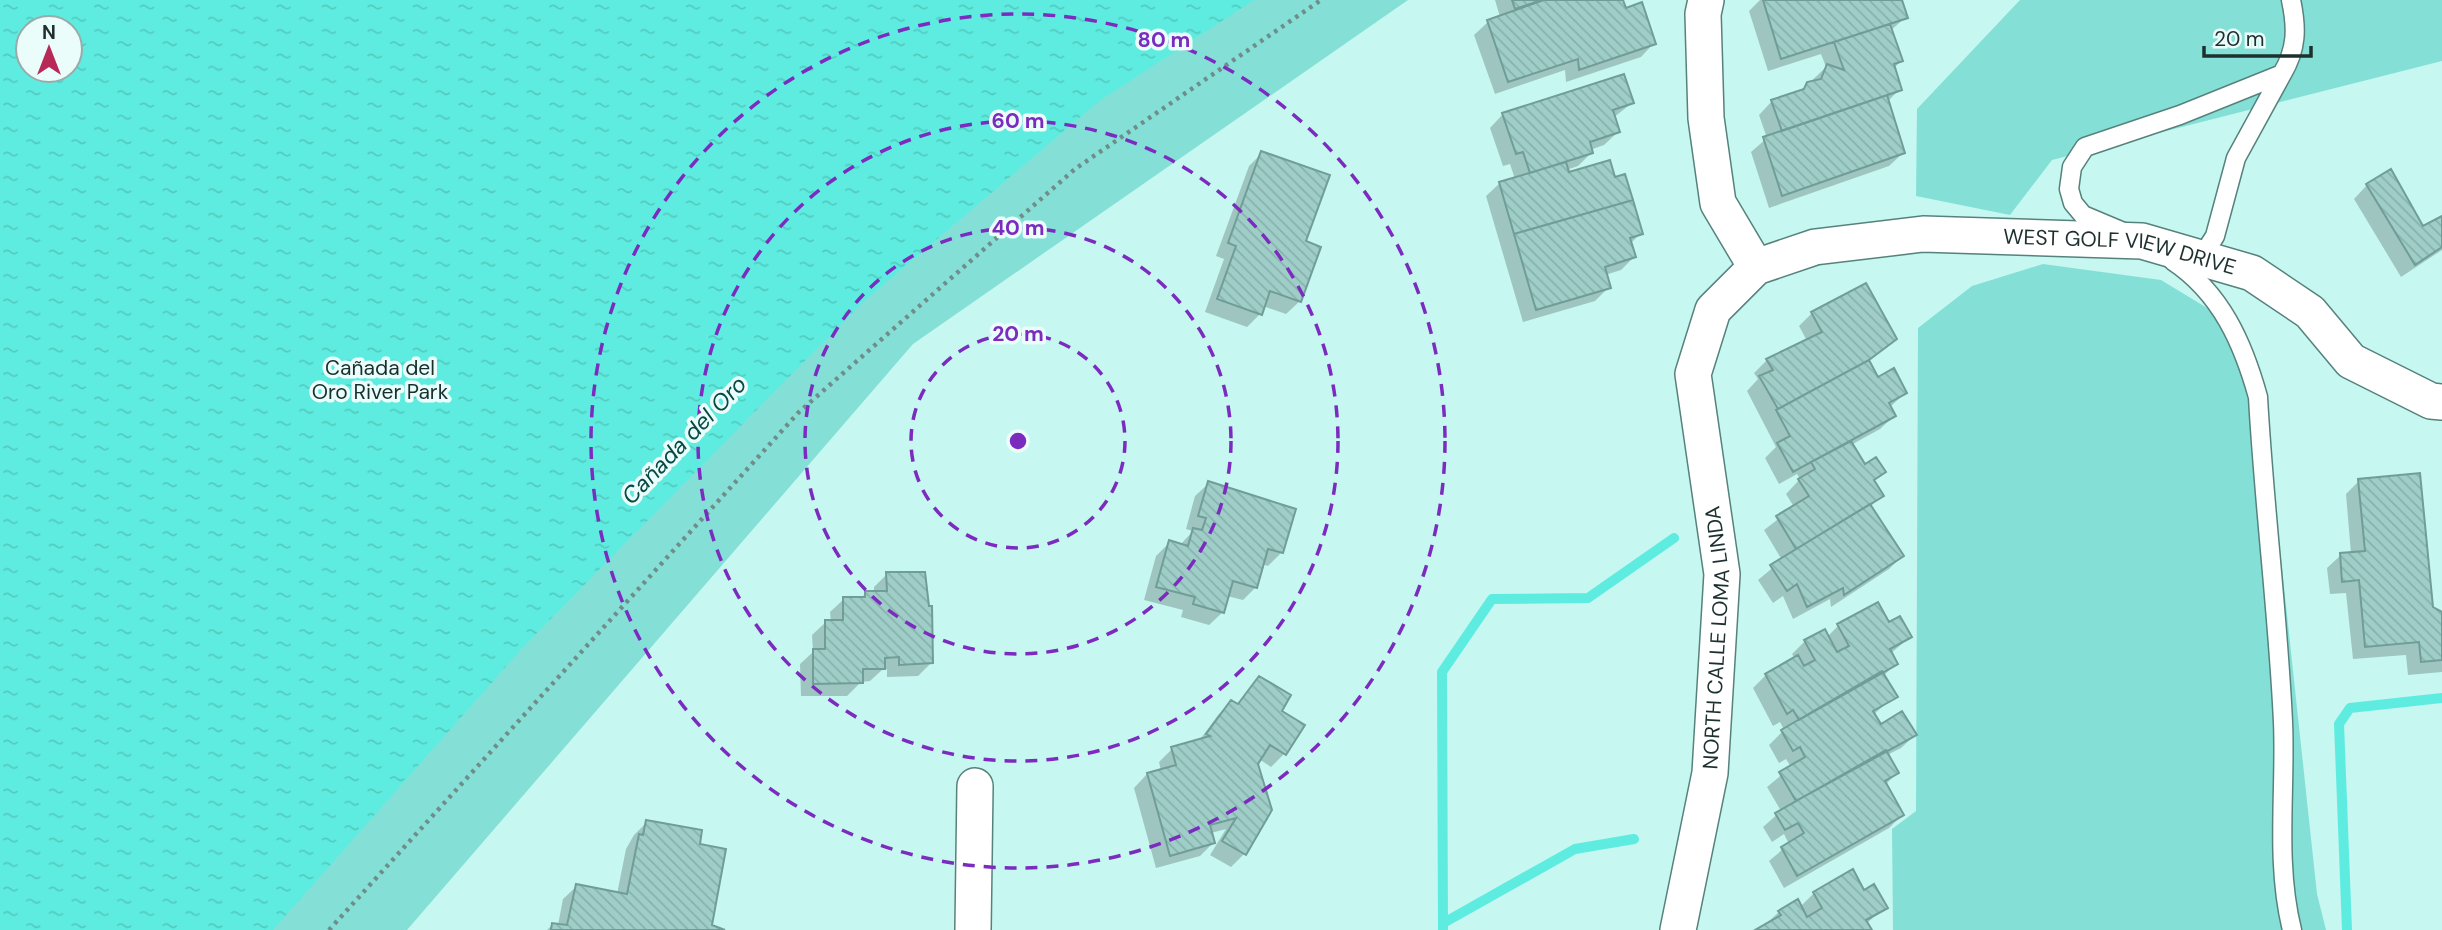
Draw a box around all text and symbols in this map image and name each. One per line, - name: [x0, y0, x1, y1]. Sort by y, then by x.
- north arrow: [14, 14, 84, 84]
- scale bar: [2204, 14, 2311, 58]
- text: N: [42, 20, 56, 45]
- text: 20 m: [2214, 25, 2265, 53]
- text: 80 m: [1138, 26, 1190, 54]
- text: 60 m: [992, 107, 1044, 135]
- text: 40 m: [991, 214, 1045, 242]
- street label: WEST GOLF VIEW DRIVE: [2003, 223, 2239, 282]
- text: 20 m: [992, 320, 1044, 348]
- park label: Cañada del Oro River Park: [312, 354, 449, 406]
- water label: Cañada del Oro: [615, 369, 753, 511]
- centre of rings: [1006, 429, 1030, 453]
- street label: NORTH CALLE LOMA LINDA: [1696, 504, 1736, 770]

